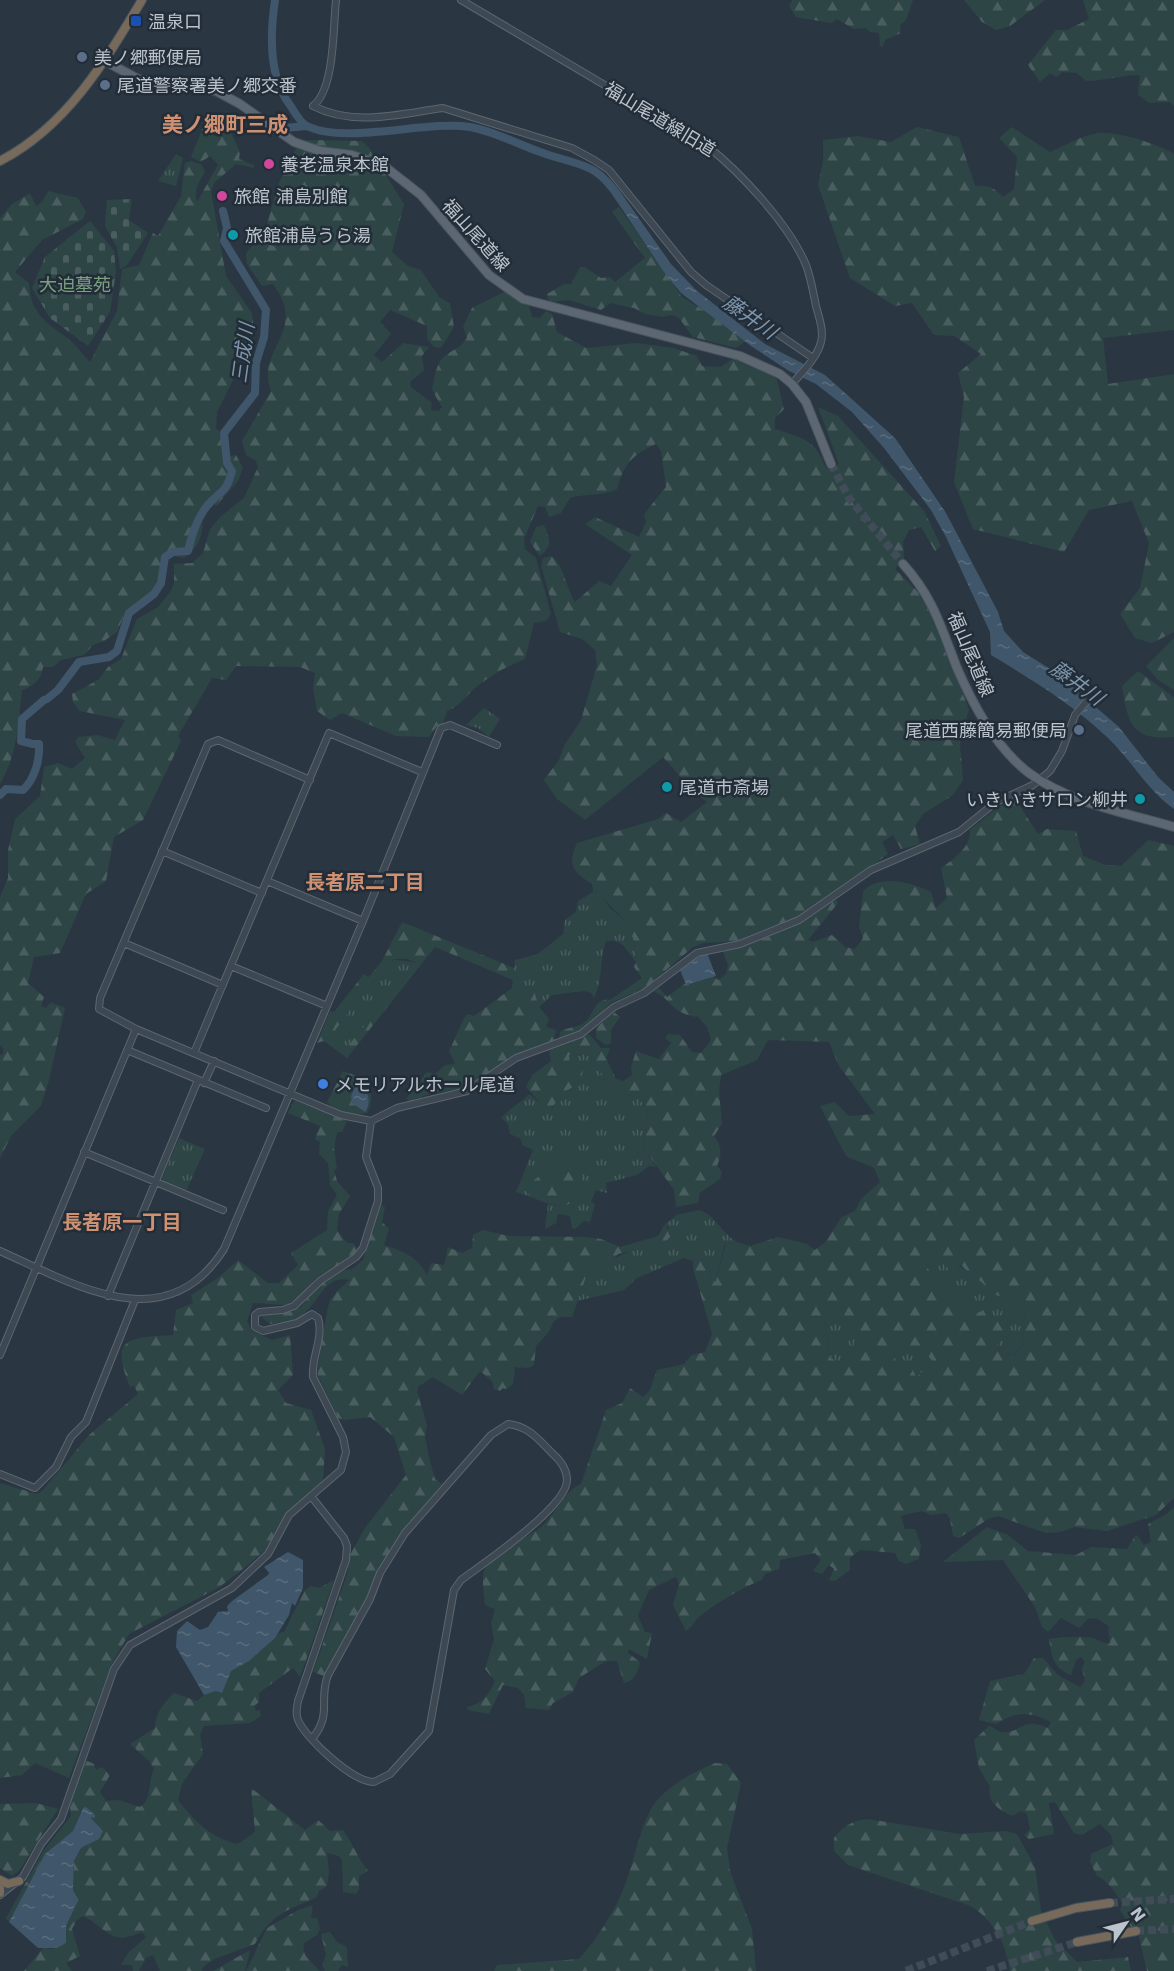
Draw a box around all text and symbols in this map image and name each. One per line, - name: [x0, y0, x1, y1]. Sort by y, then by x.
- place label: 温泉口: [148, 11, 202, 32]
- marker: 温泉口: [129, 14, 143, 28]
- place label: 美ノ郷郵便局: [94, 47, 202, 68]
- marker: 美ノ郷郵便局: [75, 50, 89, 64]
- place label: 尾道警察署美ノ郷交番: [117, 75, 297, 96]
- marker: 尾道警察署美ノ郷交番: [98, 78, 112, 92]
- street label: 福山尾道線旧道: [601, 78, 719, 160]
- district label: 美ノ郷町三成: [162, 113, 288, 137]
- place label: 養老温泉本館: [281, 154, 389, 175]
- marker: 養老温泉本館: [262, 157, 276, 171]
- place label: 旅館 浦島別館: [234, 186, 348, 207]
- marker: 旅館 浦島別館: [215, 189, 229, 203]
- street label: 福山尾道線: [438, 195, 514, 275]
- place label: 旅館浦島うら湯: [245, 225, 371, 246]
- marker: 旅館浦島うら湯: [226, 228, 240, 242]
- park label: 大迫墓苑: [39, 274, 111, 295]
- water label: 藤井川: [719, 290, 783, 345]
- water label: 三成川: [227, 320, 259, 384]
- street label: 福山尾道線: [944, 608, 998, 700]
- water label: 藤井川: [1046, 656, 1110, 712]
- place label: 尾道西藤簡易郵便局: [905, 720, 1067, 741]
- marker: 尾道西藤簡易郵便局: [1072, 723, 1086, 737]
- place label: 尾道市斎場: [679, 777, 769, 798]
- marker: 尾道市斎場: [660, 780, 674, 794]
- place label: いきいきサロン柳井: [966, 789, 1128, 810]
- marker: いきいきサロン柳井: [1133, 792, 1147, 806]
- district label: 長者原二丁目: [305, 870, 425, 894]
- place label: メモリアルホール尾道: [335, 1074, 515, 1095]
- marker: メモリアルホール尾道: [316, 1077, 330, 1091]
- district label: 長者原一丁目: [62, 1210, 182, 1234]
- north arrow: [1096, 1893, 1156, 1953]
- text: N: [1126, 1904, 1149, 1926]

